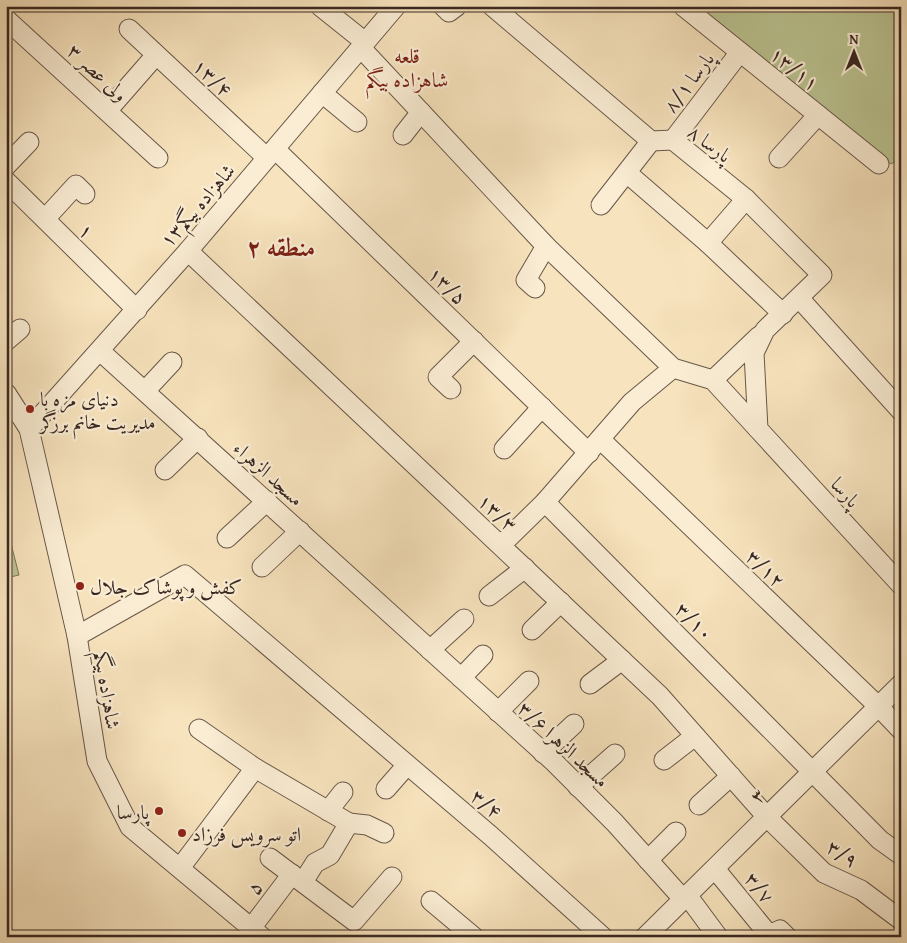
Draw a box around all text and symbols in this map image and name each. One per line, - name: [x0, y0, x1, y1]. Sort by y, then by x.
- north arrow: [830, 28, 880, 78]
- text: N: [849, 29, 859, 49]
- street label: ولی عصر ۳: [61, 36, 135, 108]
- street label: ۱۳/۱۱: [764, 39, 826, 97]
- district label: قلعه شاهزاده بیگم: [365, 40, 449, 100]
- street label: ۸/۱ پارسا: [655, 45, 722, 119]
- street label: ۱۳/۴: [187, 51, 239, 103]
- street label: ۸ پارسا: [681, 117, 739, 171]
- street label: شاهزاده بیگم۱۳: [152, 157, 245, 256]
- street label: ۱: [73, 216, 101, 244]
- district label: منطقه ۲: [247, 229, 315, 265]
- street label: ۱۳/۵: [422, 259, 474, 311]
- place label: دنیای مزه با مدیریت خانم برزگر: [38, 384, 156, 440]
- marker: دنیای مزه با مدیریت خانم برزگر: [24, 403, 36, 415]
- street label: مسجد الزهراء: [227, 433, 311, 513]
- street label: پارسا: [824, 470, 868, 515]
- street label: ۱۳/۳: [472, 486, 524, 538]
- street label: ۳/۱۲: [740, 542, 792, 594]
- place label: کفش و پوشاک جلال: [90, 572, 242, 602]
- marker: کفش و پوشاک جلال: [74, 580, 86, 592]
- street label: ۳/۱۰: [669, 595, 721, 647]
- street label: شاهزاده بیگم: [83, 649, 129, 732]
- street label: مسجد الزهرا ۳/۶: [512, 694, 616, 794]
- street label: ۳/۴: [465, 781, 509, 825]
- street label: ۳: [743, 781, 771, 809]
- place label: پارسا: [117, 797, 150, 827]
- marker: پارسا: [153, 805, 165, 817]
- place label: اتو سرویس فرزاد: [192, 819, 301, 848]
- marker: اتو سرویس فرزاد: [176, 827, 188, 839]
- street label: ۳/۹: [821, 832, 865, 874]
- street label: ۳/۷: [738, 865, 782, 909]
- street label: ۵: [239, 874, 269, 900]

